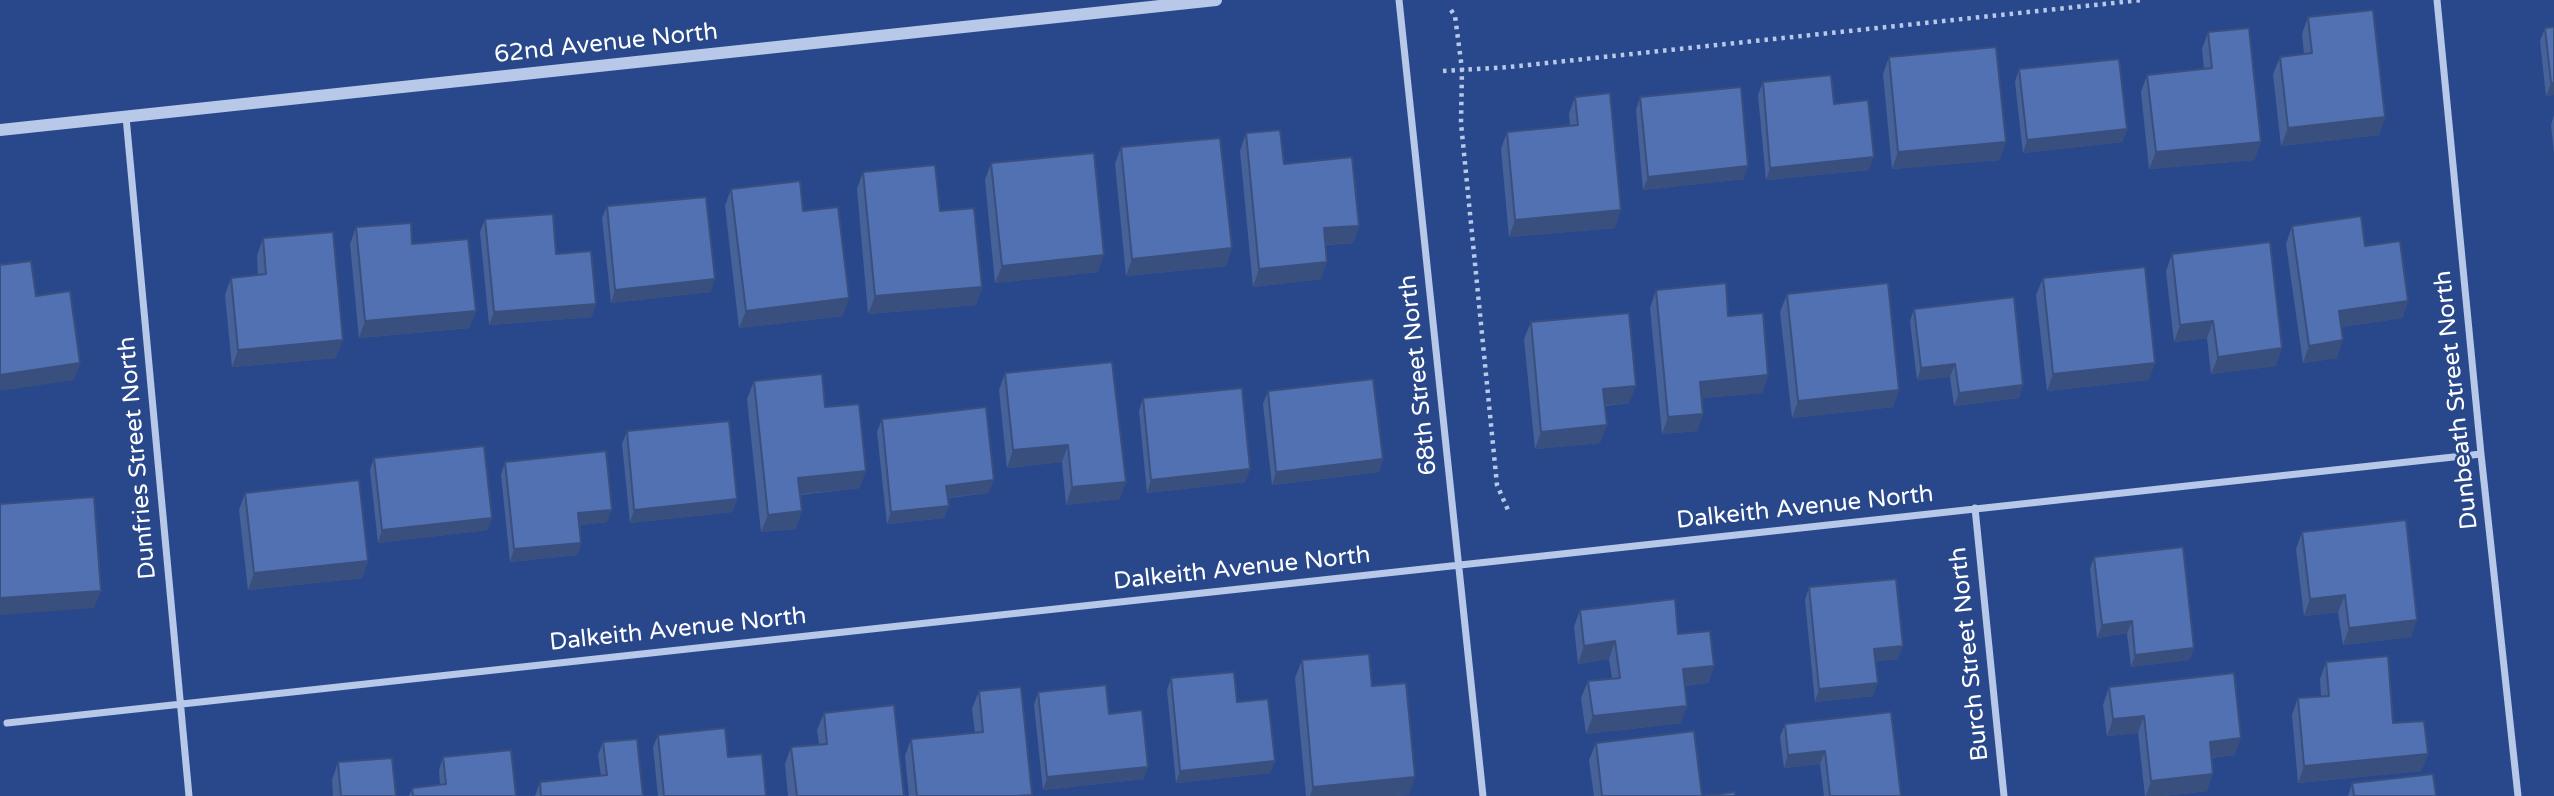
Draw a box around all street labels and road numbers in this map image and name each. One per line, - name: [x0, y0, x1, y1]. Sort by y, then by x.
- street label: 62nd Avenue North: [493, 18, 719, 70]
- street label: Dunbeath Street North: [2429, 269, 2485, 531]
- street label: 68th Street North: [1394, 273, 1444, 477]
- street label: Dunfries Street North: [113, 335, 163, 581]
- street label: Dalkeith Avenue North: [1675, 480, 1935, 536]
- street label: Dalkeith Avenue North: [1112, 541, 1372, 597]
- street label: Burch Street North: [1944, 546, 1996, 762]
- street label: Dalkeith Avenue North: [548, 602, 808, 658]

